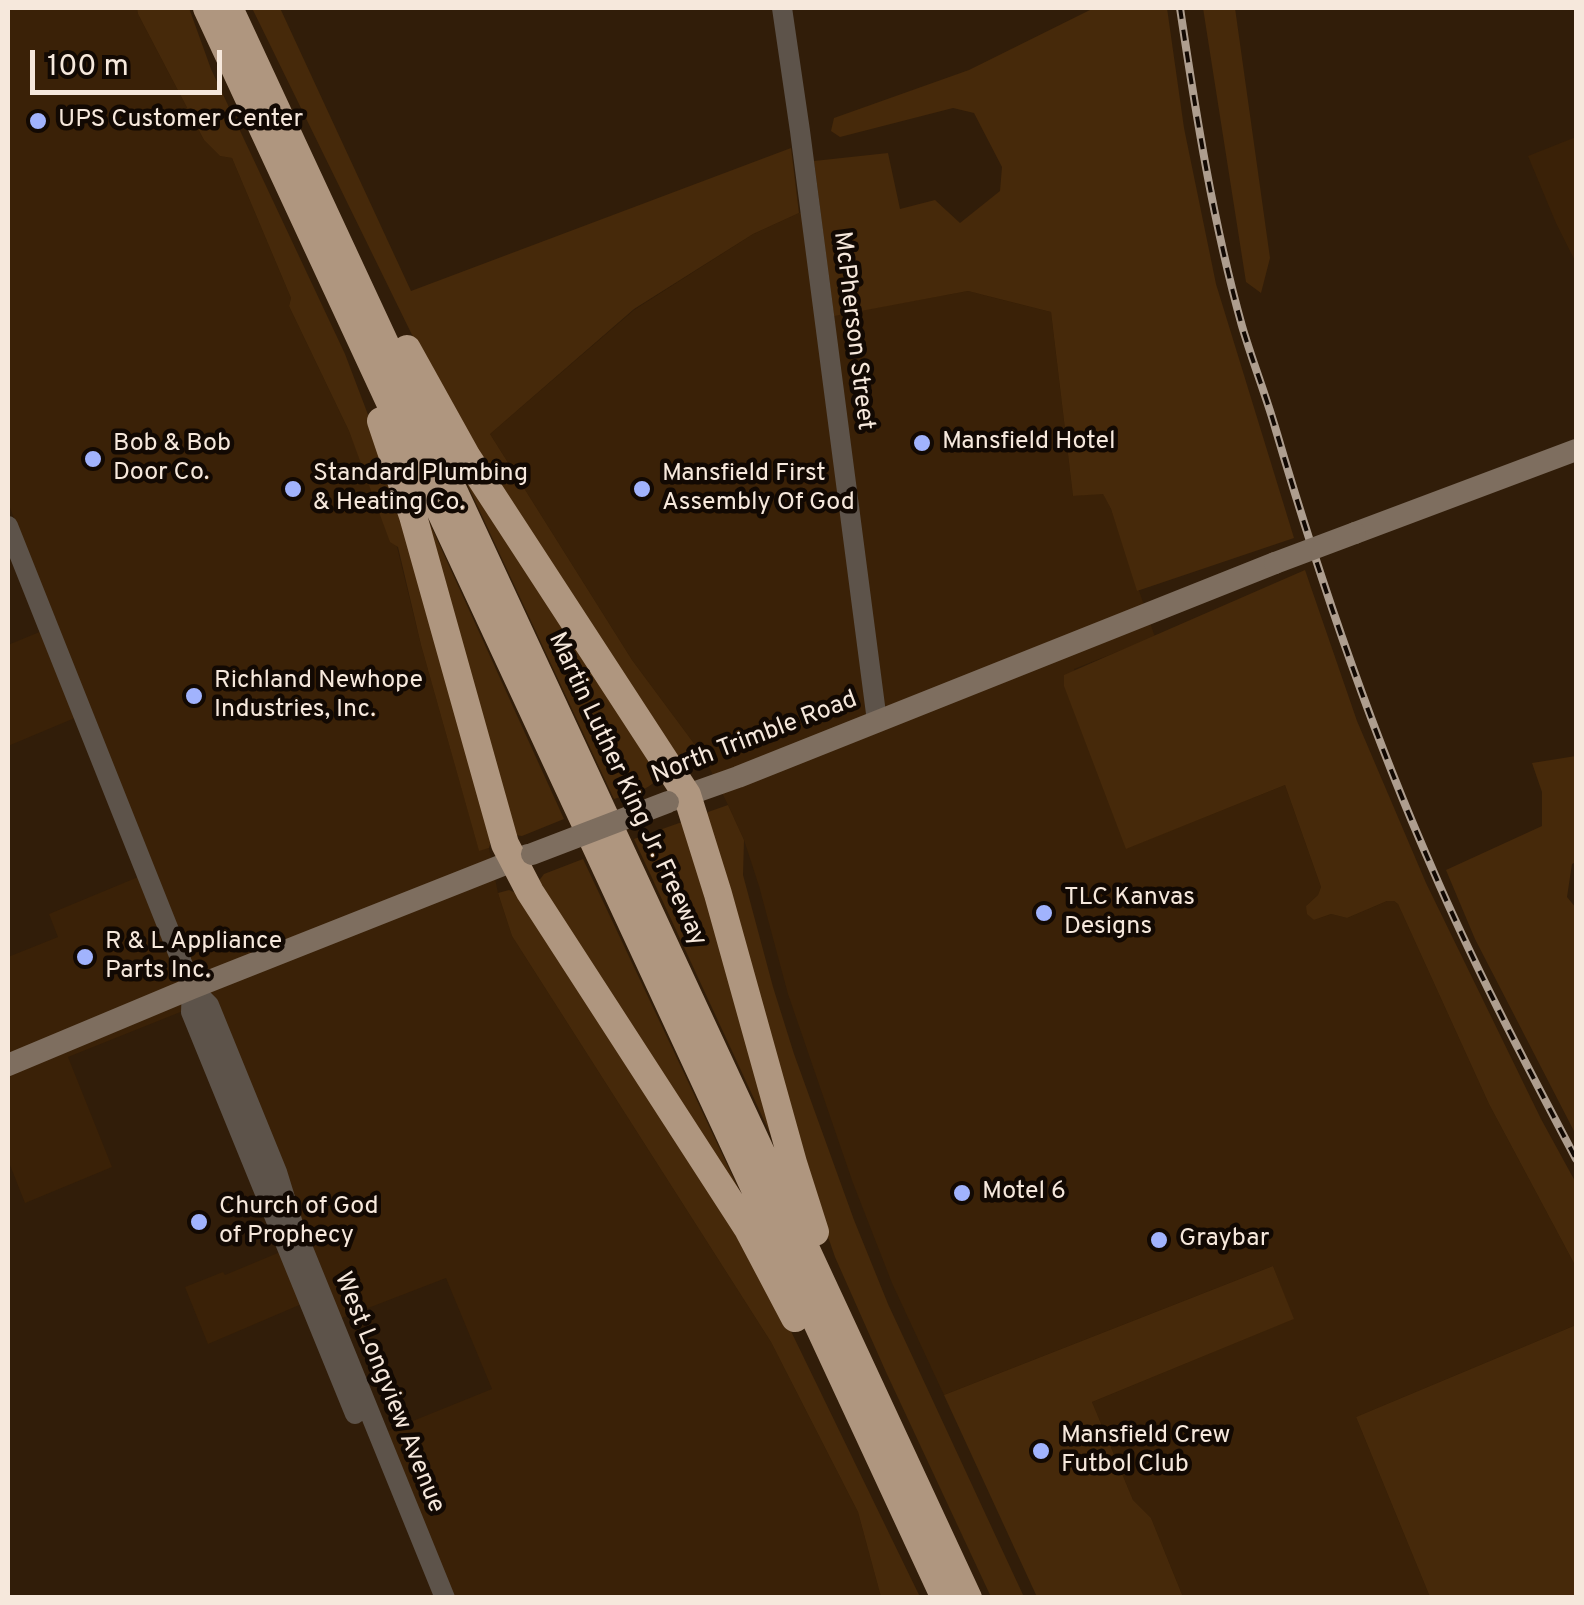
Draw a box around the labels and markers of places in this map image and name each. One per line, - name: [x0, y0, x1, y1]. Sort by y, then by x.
- place label: UPS Customer Center: [58, 106, 303, 136]
- marker: UPS Customer Center: [27, 110, 49, 132]
- place label: Mansfield Hotel: [942, 428, 1115, 458]
- place label: Bob & Bob Door Co.: [113, 430, 231, 489]
- marker: Mansfield Hotel: [911, 432, 933, 454]
- marker: Bob & Bob Door Co.: [82, 448, 104, 470]
- place label: Standard Plumbing & Heating Co.: [313, 460, 528, 519]
- place label: Mansfield First Assembly Of God: [662, 460, 855, 519]
- marker: Standard Plumbing & Heating Co.: [282, 478, 304, 500]
- marker: Mansfield First Assembly Of God: [631, 478, 653, 500]
- place label: Richland Newhope Industries, Inc.: [214, 667, 423, 726]
- marker: Richland Newhope Industries, Inc.: [183, 685, 205, 707]
- place label: TLC Kanvas Designs: [1064, 884, 1195, 943]
- marker: TLC Kanvas Designs: [1033, 902, 1055, 924]
- place label: R & L Appliance Parts Inc.: [105, 928, 282, 987]
- marker: R & L Appliance Parts Inc.: [74, 946, 96, 968]
- place label: Motel 6: [982, 1178, 1066, 1208]
- marker: Motel 6: [951, 1182, 973, 1204]
- place label: Church of God of Prophecy: [219, 1193, 379, 1252]
- marker: Church of God of Prophecy: [188, 1211, 210, 1233]
- place label: Graybar: [1179, 1225, 1269, 1255]
- marker: Graybar: [1148, 1229, 1170, 1251]
- place label: Mansfield Crew Futbol Club: [1061, 1422, 1230, 1481]
- marker: Mansfield Crew Futbol Club: [1030, 1440, 1052, 1462]

